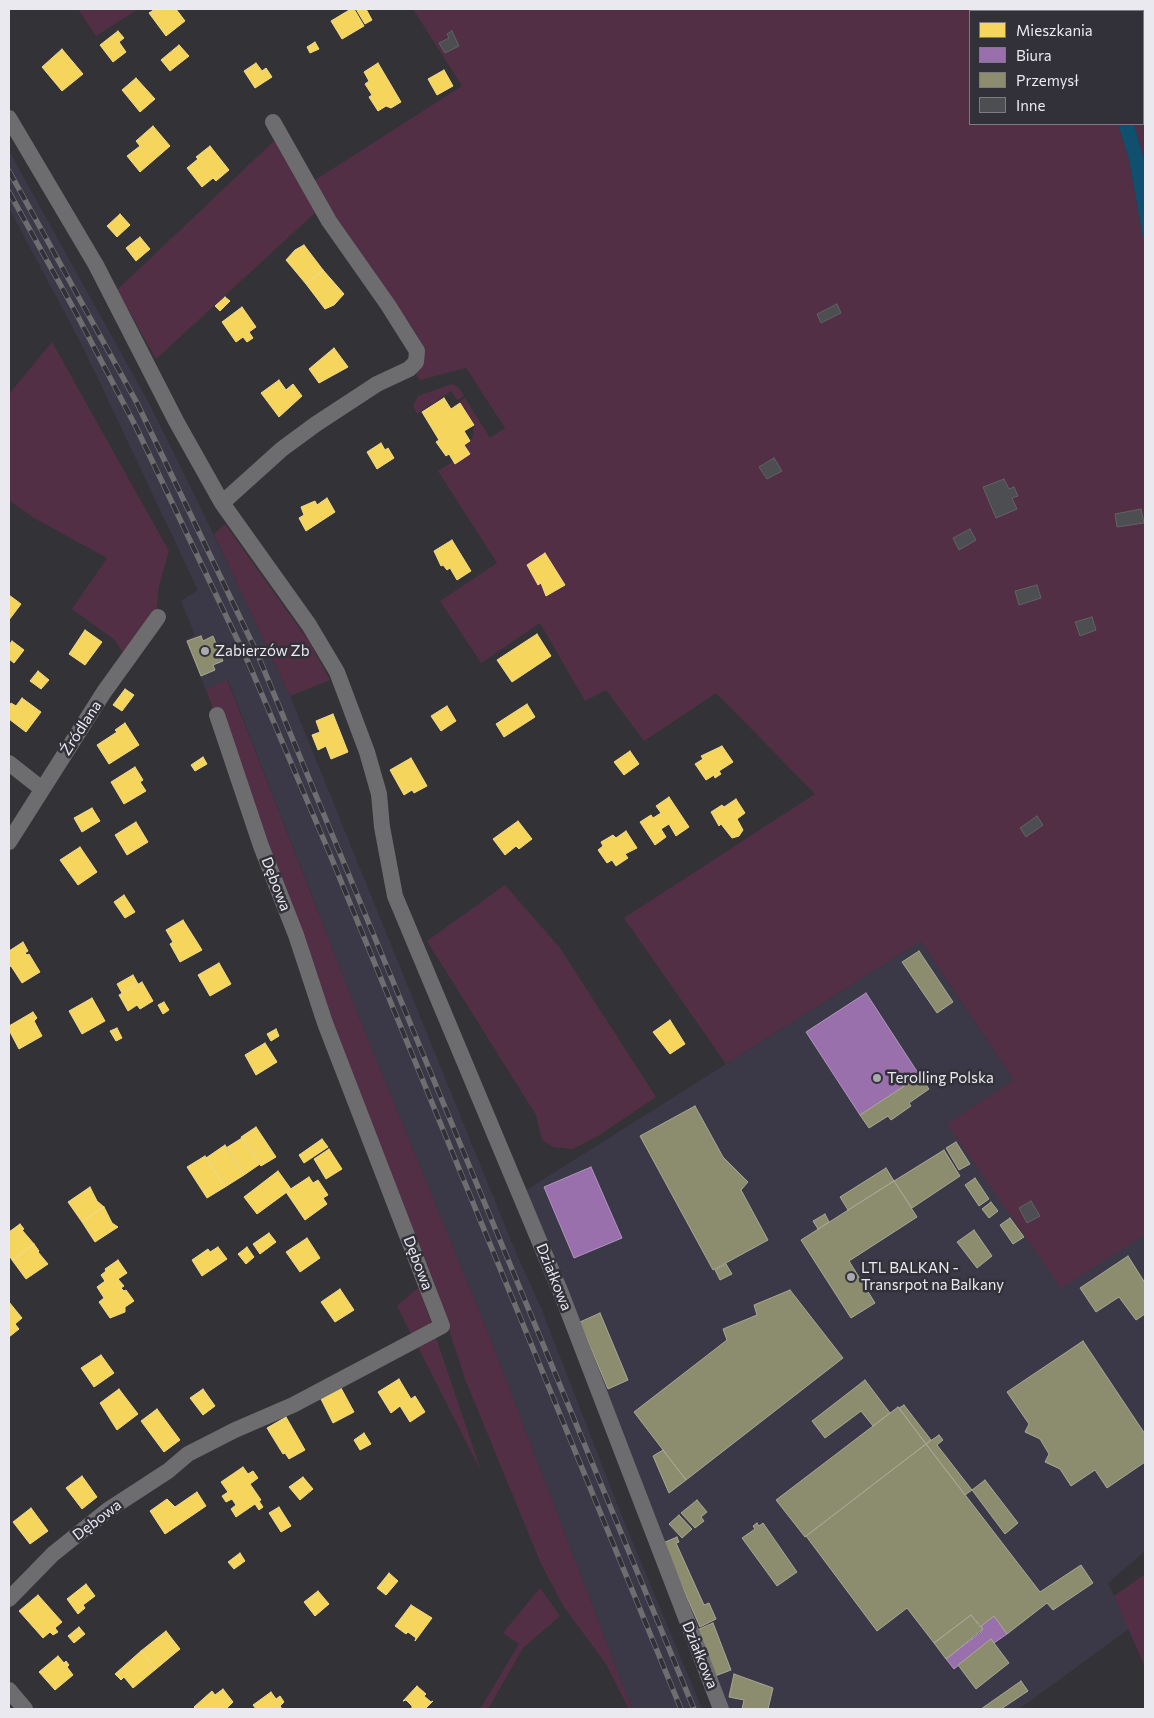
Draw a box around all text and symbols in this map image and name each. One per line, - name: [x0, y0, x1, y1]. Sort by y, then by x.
- legend: [969, 10, 1144, 125]
- text: Mieszkania: [1016, 21, 1093, 39]
- text: Biura: [1016, 46, 1052, 64]
- text: Przemysł: [1016, 71, 1079, 89]
- text: Inne: [1016, 96, 1045, 114]
- place label: Zabierzów Zb: [215, 642, 310, 660]
- marker: Zabierzów Zb: [199, 645, 211, 657]
- street label: Źródlana: [57, 697, 105, 759]
- street label: Dębowa: [258, 855, 294, 913]
- place label: Terolling Polska: [887, 1069, 994, 1087]
- marker: Terolling Polska: [871, 1072, 883, 1084]
- street label: Dębowa: [400, 1234, 436, 1292]
- street label: Działkowa: [532, 1241, 576, 1313]
- place label: LTL BALKAN - Transrpot na Balkany: [861, 1259, 1004, 1294]
- marker: LTL BALKAN - Transrpot na Balkany: [845, 1271, 857, 1283]
- street label: Dębowa: [69, 1496, 125, 1544]
- street label: Działkowa: [678, 1619, 722, 1691]

